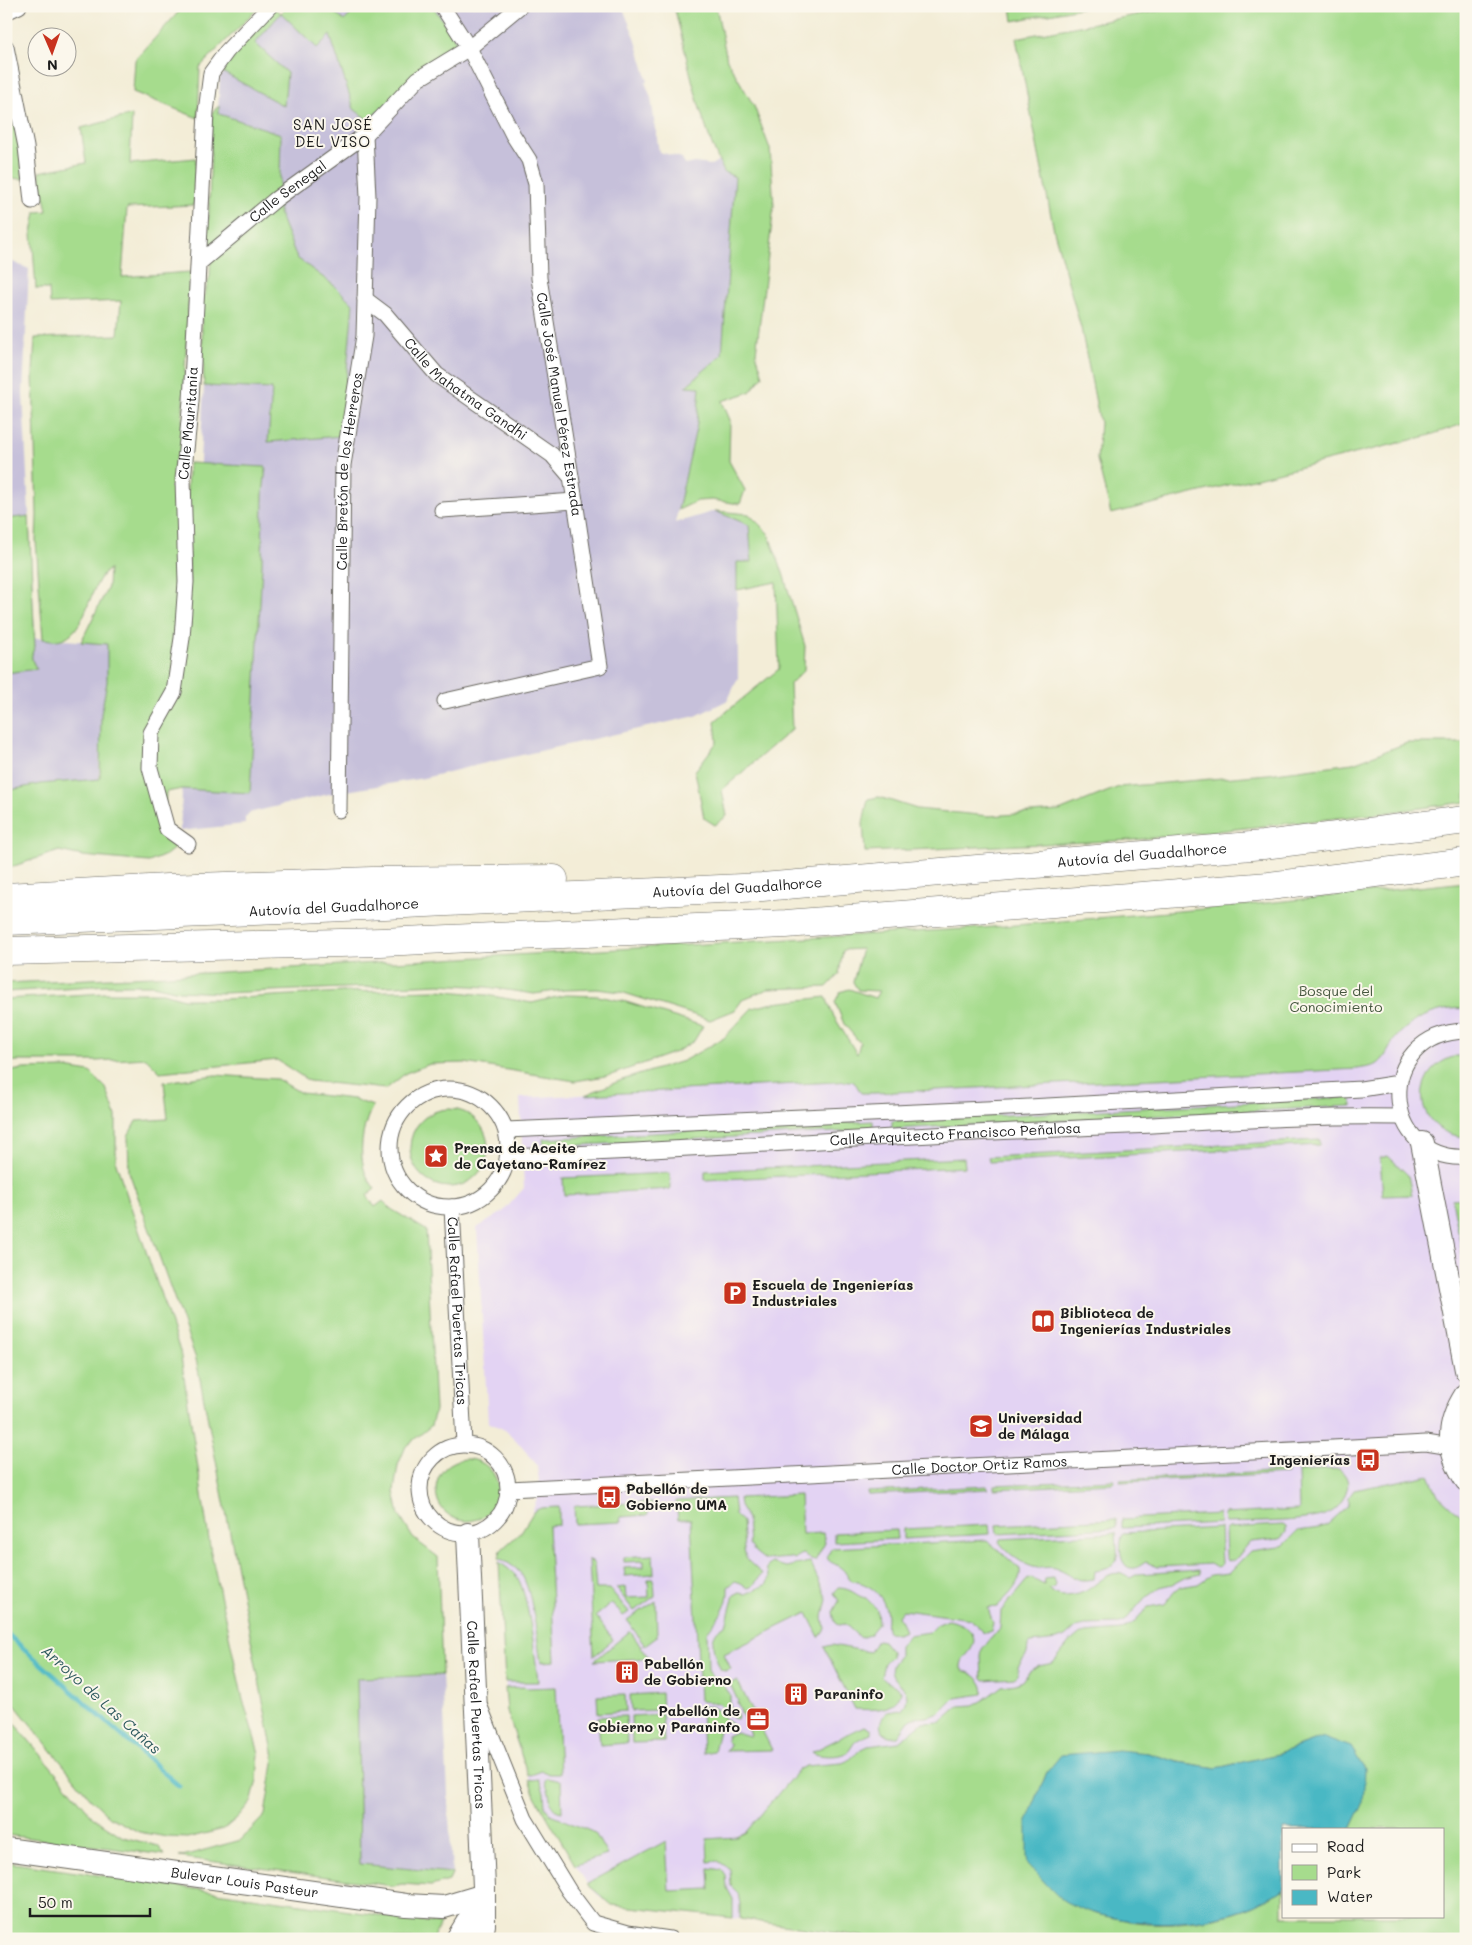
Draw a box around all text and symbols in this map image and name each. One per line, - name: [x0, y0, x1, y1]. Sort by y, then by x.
- north arrow: [28, 28, 78, 78]
- text: N: [47, 56, 58, 75]
- district label: SAN JOSÉ DEL VISO: [293, 114, 373, 151]
- street label: Calle Senegal: [245, 156, 330, 227]
- street label: Calle José Manuel Pérez Estrada: [532, 291, 587, 517]
- street label: Calle Mahatma Gandhi: [400, 333, 531, 444]
- street label: Calle Mauritania: [173, 366, 202, 481]
- street label: Calle Bretón de los Herreros: [332, 371, 367, 571]
- street label: Autovía del Guadalhorce: [1056, 838, 1228, 871]
- street label: Autovía del Guadalhorce: [652, 872, 823, 901]
- street label: Autovía del Guadalhorce: [248, 893, 419, 920]
- park label: Bosque del Conocimiento: [1289, 981, 1383, 1016]
- street label: Calle Arquitecto Francisco Peñalosa: [829, 1118, 1081, 1149]
- place label: Prensa de Aceite de Cayetano-Ramírez: [454, 1138, 606, 1173]
- place icon: Prensa de Aceite de Cayetano-Ramírez: [423, 1143, 449, 1169]
- street label: Calle Rafael Puertas Tricas: [444, 1216, 472, 1405]
- place label: Escuela de Ingenierías Industriales: [752, 1275, 913, 1310]
- parking icon: Escuela de Ingenierías Industriales: [722, 1280, 748, 1306]
- place label: Biblioteca de Ingenierías Industriales: [1060, 1303, 1231, 1338]
- library icon: Biblioteca de Ingenierías Industriales: [1030, 1308, 1056, 1334]
- place label: Universidad de Málaga: [998, 1408, 1082, 1443]
- school or university icon: Universidad de Málaga: [968, 1413, 994, 1439]
- bus stop icon: Ingenierías: [1355, 1447, 1381, 1473]
- place label: Ingenierías: [1269, 1450, 1350, 1469]
- street label: Calle Doctor Ortiz Ramos: [891, 1451, 1068, 1479]
- place label: Pabellón de Gobierno UMA: [626, 1479, 727, 1514]
- bus stop icon: Pabellón de Gobierno UMA: [596, 1484, 622, 1510]
- street label: Calle Rafael Puertas Tricas: [463, 1620, 490, 1809]
- water label: Arroyo de Las Cañas: [38, 1640, 166, 1758]
- place label: Pabellón de Gobierno: [644, 1654, 732, 1689]
- building icon: Pabellón de Gobierno: [614, 1659, 640, 1685]
- building icon: Paraninfo: [783, 1681, 809, 1707]
- place label: Paraninfo: [814, 1684, 884, 1703]
- place label: Pabellón de Gobierno y Paraninfo: [588, 1701, 740, 1736]
- office icon: Pabellón de Gobierno y Paraninfo: [745, 1706, 771, 1732]
- legend: [1282, 1828, 1444, 1918]
- text: Road: [1327, 1836, 1364, 1856]
- street label: Bulevar Louis Pasteur: [170, 1862, 320, 1902]
- text: Park: [1327, 1862, 1361, 1882]
- scale bar: [30, 1885, 150, 1917]
- text: Water: [1327, 1886, 1373, 1906]
- text: 50 m: [38, 1892, 73, 1912]

